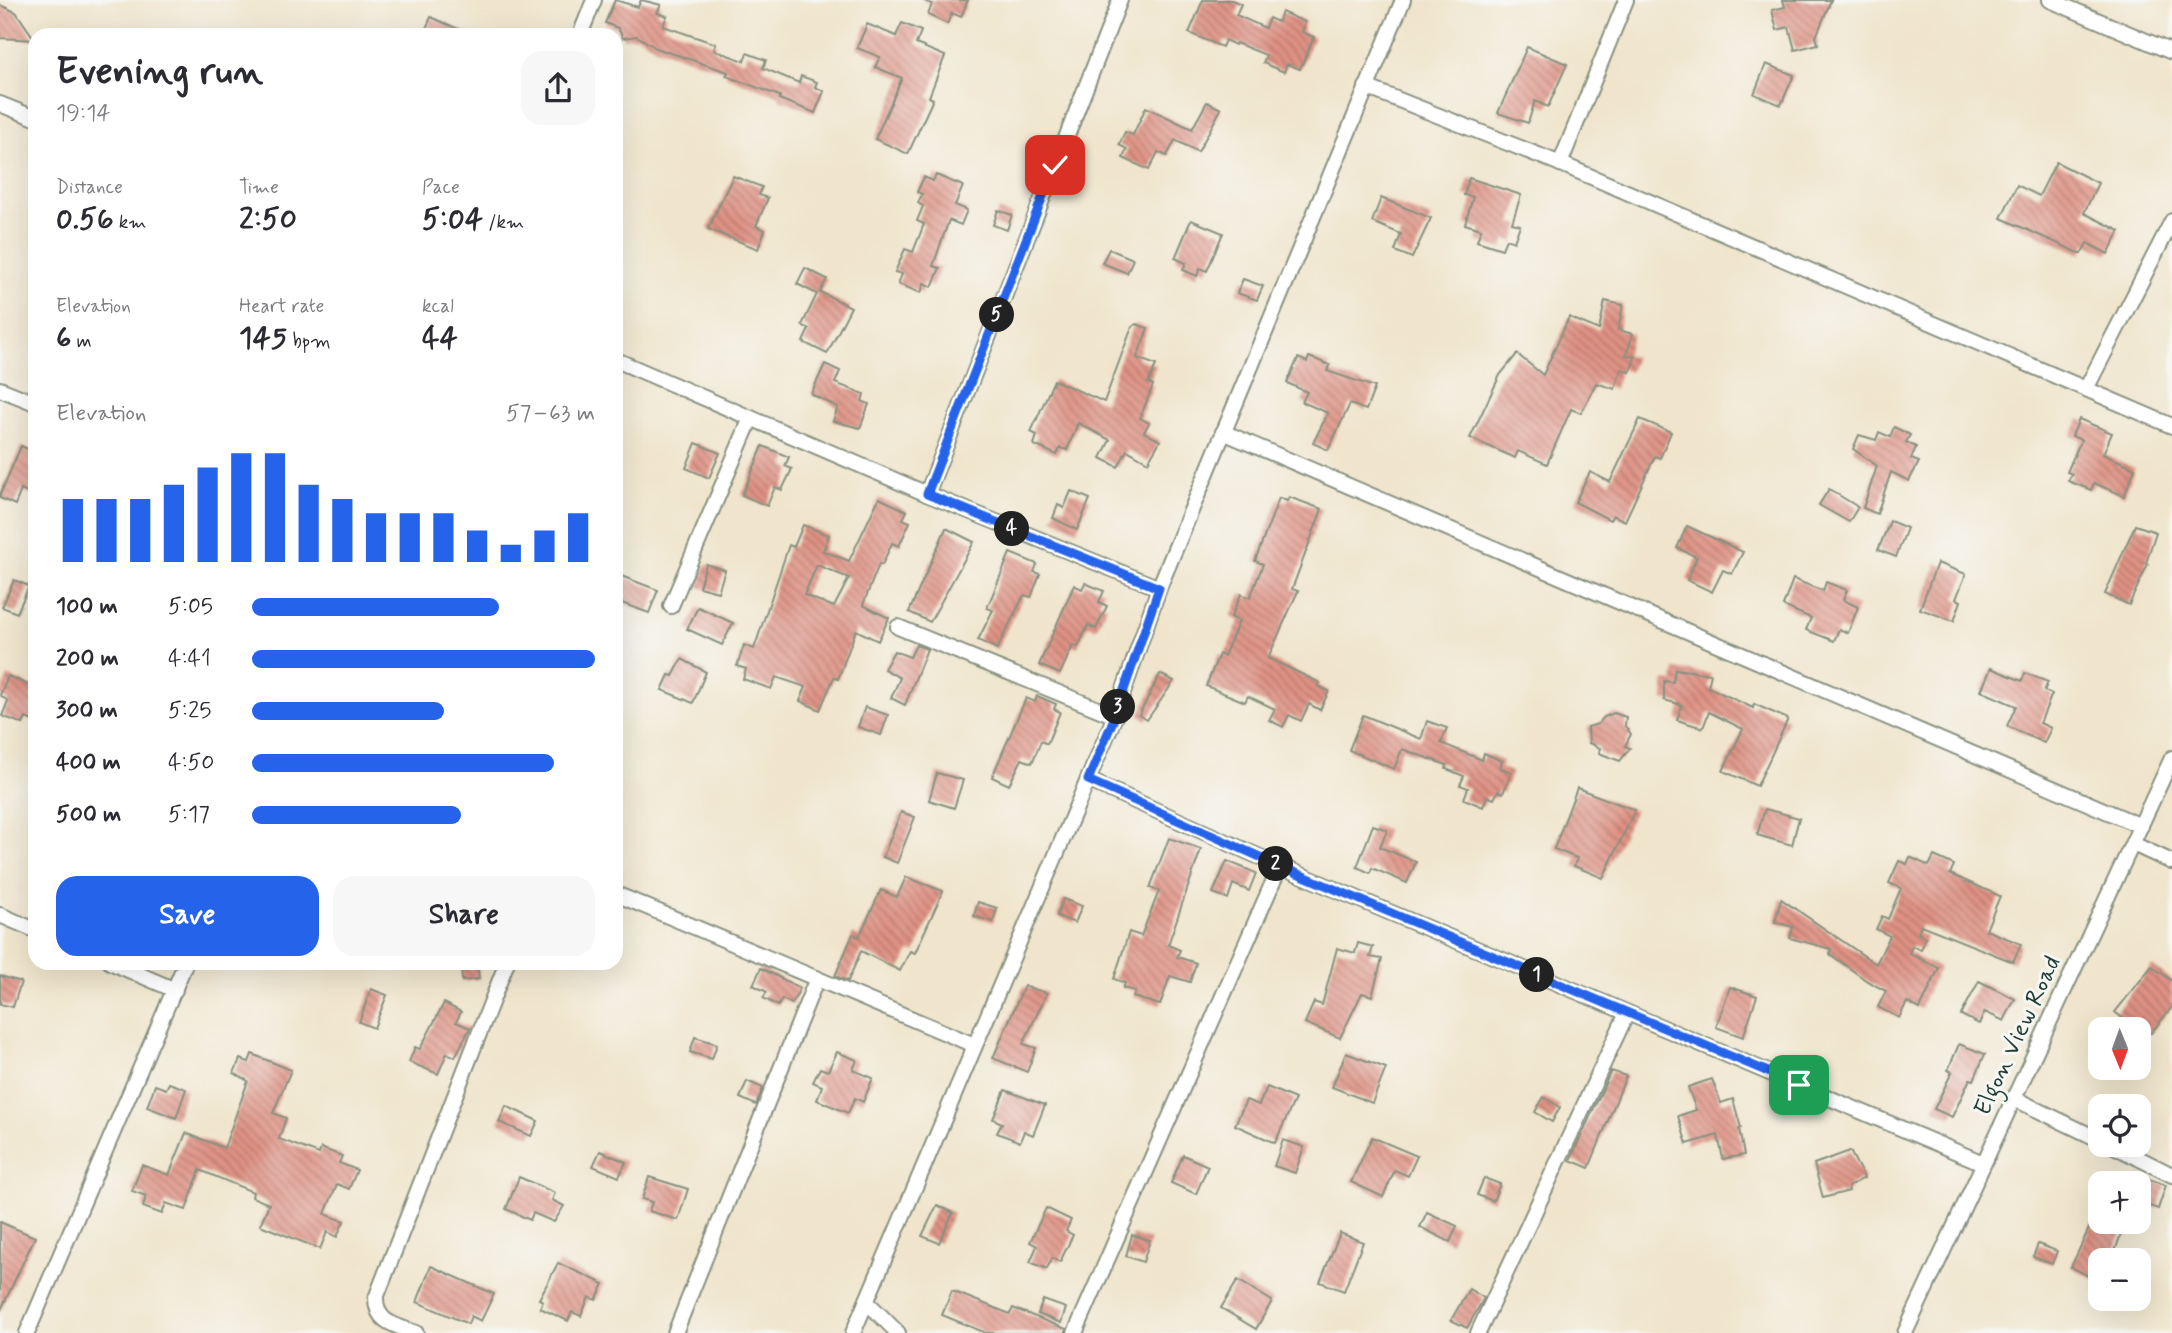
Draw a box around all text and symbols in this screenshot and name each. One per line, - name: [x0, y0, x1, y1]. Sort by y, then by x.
- text: Evening run: [56, 48, 263, 97]
- button: share: [521, 51, 595, 125]
- text: 19:14: [56, 99, 110, 129]
- pin: [1025, 135, 1085, 195]
- icon: check: [1036, 146, 1074, 184]
- text: Distance: [56, 175, 123, 200]
- text: Time: [239, 175, 279, 200]
- text: Pace: [422, 175, 460, 200]
- text: 0.56: [56, 200, 114, 239]
- text: 2:50: [239, 200, 297, 239]
- text: 5:04: [422, 200, 483, 239]
- text: km: [114, 210, 146, 235]
- text: /km: [483, 210, 524, 235]
- text: Elevation: [56, 294, 131, 319]
- text: Heart rate: [239, 294, 324, 319]
- text: kcal: [422, 294, 454, 319]
- pin: 5: [979, 298, 1014, 332]
- text: 5: [991, 302, 1002, 327]
- text: 6: [56, 319, 71, 358]
- text: 145: [239, 319, 287, 358]
- text: 44: [422, 319, 458, 358]
- text: m: [71, 329, 92, 354]
- text: bpm: [287, 329, 331, 354]
- text: Elevation: [56, 399, 147, 429]
- text: 57–63 m: [506, 399, 595, 429]
- pin: 4: [995, 512, 1030, 546]
- text: 4: [1006, 516, 1017, 541]
- text: 100 m: [56, 592, 118, 622]
- text: 5:05: [168, 592, 213, 622]
- text: 200 m: [56, 644, 119, 674]
- text: 4:41: [168, 644, 211, 674]
- pin: 3: [1100, 690, 1136, 724]
- text: 3: [1113, 694, 1122, 719]
- text: 300 m: [56, 696, 118, 726]
- text: 5:25: [168, 696, 211, 726]
- text: 400 m: [56, 748, 121, 778]
- text: 4:50: [168, 748, 214, 778]
- text: 500 m: [56, 800, 121, 830]
- text: 5:17: [168, 800, 210, 830]
- pin: 2: [1258, 846, 1294, 882]
- text: 2: [1271, 851, 1280, 876]
- button: Save: [56, 876, 319, 956]
- button: Share: [333, 876, 595, 956]
- street label: Elgon View Road: [1967, 951, 2071, 1122]
- pin: 1: [1520, 958, 1554, 992]
- text: 1: [1532, 962, 1541, 987]
- north arrow: [2088, 1017, 2151, 1080]
- map controls: [2088, 1017, 2151, 1311]
- pin: [1769, 1055, 1829, 1115]
- icon: arrive: [1780, 1066, 1818, 1104]
- button: locate: [2088, 1094, 2151, 1157]
- button: +: [2088, 1171, 2151, 1234]
- button: −: [2088, 1248, 2151, 1311]

